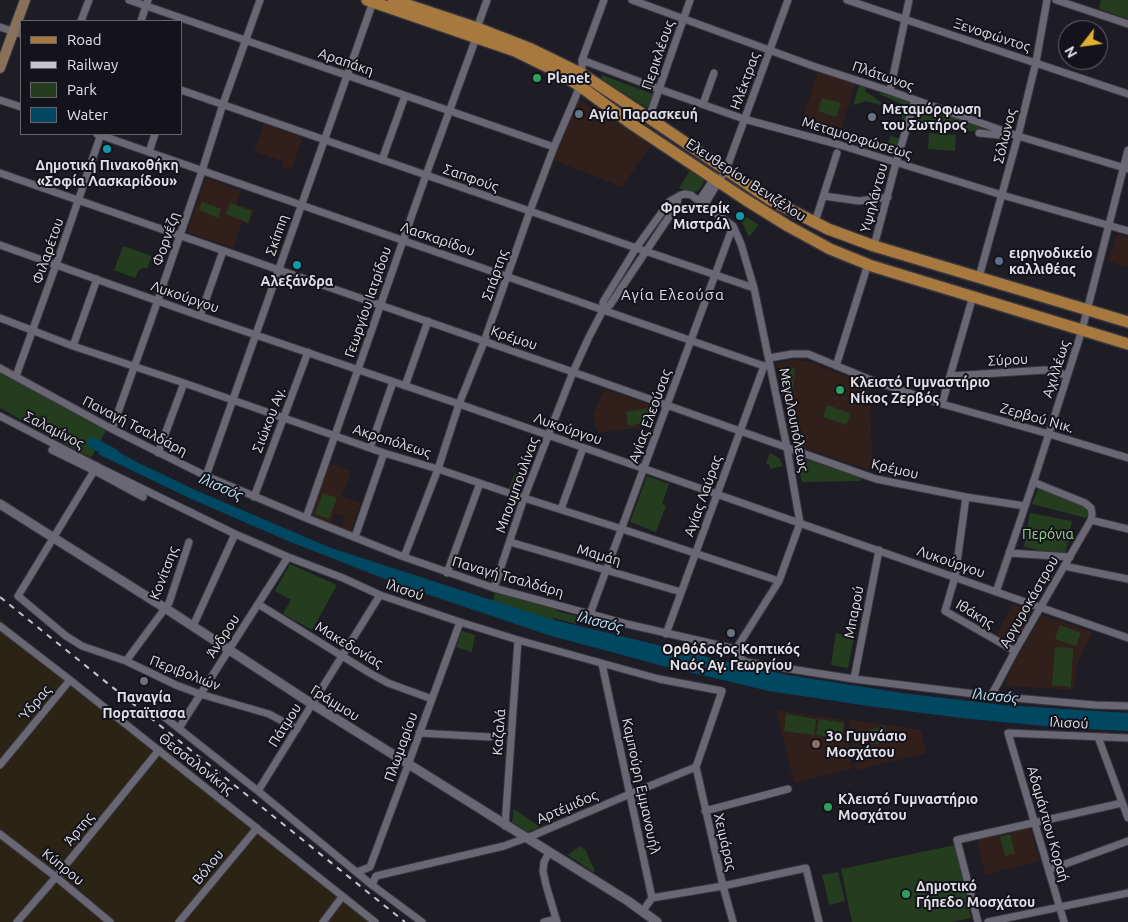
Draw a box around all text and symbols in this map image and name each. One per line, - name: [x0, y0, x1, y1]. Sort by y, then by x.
- street label: Ξενοφώντος: [952, 15, 1032, 55]
- street label: Περικλέους: [638, 18, 678, 92]
- legend: [20, 20, 182, 135]
- north arrow: [1058, 20, 1108, 70]
- text: Road: [67, 31, 102, 48]
- text: N: [1061, 43, 1080, 61]
- street label: Αραπάκη: [316, 45, 376, 79]
- street label: Ηλέκτρας: [727, 50, 763, 112]
- text: Railway: [67, 56, 118, 73]
- street label: Πλάτωνος: [850, 58, 916, 94]
- place label: Planet: [547, 70, 590, 86]
- marker: Planet: [531, 72, 543, 84]
- text: Park: [67, 81, 97, 98]
- place label: Μεταμόρφωση του Σωτήρος: [882, 101, 981, 134]
- text: Water: [67, 106, 108, 123]
- place label: Αγία Παρασκευή: [589, 106, 698, 122]
- street label: Σόλωνος: [990, 107, 1020, 165]
- marker: Αγία Παρασκευή: [573, 108, 585, 120]
- marker: Μεταμόρφωση του Σωτήρος: [866, 111, 878, 123]
- street label: Μεταμορφώσεως: [800, 113, 914, 163]
- street label: Ελευθερίου Βενιζέλου: [683, 135, 809, 225]
- marker: Δημοτική Πινακοθήκη «Σοφία Λασκαρίδου»: [101, 143, 113, 155]
- place label: Δημοτική Πινακοθήκη «Σοφία Λασκαρίδου»: [35, 157, 179, 190]
- street label: Σαπφούς: [441, 161, 501, 195]
- street label: Υψηλάντου: [857, 162, 891, 234]
- place label: Φρεντερίκ Μιστράλ: [660, 200, 730, 232]
- street label: Φορνέζη: [149, 210, 183, 268]
- marker: Φρεντερίκ Μιστράλ: [734, 210, 746, 222]
- street label: Σκίππη: [262, 212, 292, 258]
- street label: Φιλαρέτου: [29, 216, 67, 286]
- street label: Λασκαρίδου: [399, 218, 477, 260]
- street label: Γεωργίου Ιατρίδου: [341, 244, 395, 360]
- place label: ειρηνοδικείο καλλιθέας: [1009, 245, 1093, 278]
- street label: Σπάρτης: [478, 247, 512, 303]
- marker: ειρηνοδικείο καλλιθέας: [993, 255, 1005, 267]
- marker: Αλεξάνδρα: [291, 259, 303, 271]
- place label: Αλεξάνδρα: [261, 273, 333, 289]
- street label: Λυκούργου: [149, 277, 221, 317]
- district label: Αγία Ελεούσα: [620, 286, 726, 304]
- street label: Κρέμου: [489, 322, 539, 354]
- street label: Αχιλλέως: [1039, 338, 1073, 400]
- street label: Σύρου: [987, 351, 1029, 369]
- street label: Μεγαλουπόλεως: [776, 366, 812, 474]
- street label: Αγίας Ελεούσας: [625, 367, 675, 465]
- place label: Κλειστό Γυμναστήριο Νίκος Ζερβός: [850, 374, 990, 407]
- marker: Κλειστό Γυμναστήριο Νίκος Ζερβός: [834, 384, 846, 396]
- street label: Σιώκου Αγ.: [249, 385, 289, 455]
- street label: Παναγή Τσαλδάρη: [80, 392, 190, 460]
- street label: Ζερβού Νικ.: [998, 399, 1076, 437]
- street label: Σαλαμίνος: [21, 408, 87, 452]
- street label: Λυκούργου: [532, 409, 604, 449]
- street label: Ακροπόλεως: [351, 420, 433, 462]
- street label: Μπουμπουλίνας: [492, 435, 542, 535]
- street label: Αγίας Λαύρας: [680, 453, 726, 539]
- street label: Κρέμου: [870, 455, 920, 483]
- water label: Ιλισσός: [196, 469, 246, 505]
- park label: Περόνια: [1022, 526, 1074, 542]
- street label: Μαμάη: [575, 541, 623, 569]
- street label: Λυκούργου: [915, 542, 987, 582]
- street label: Κονίτσης: [146, 544, 182, 602]
- street label: Παναγή Τσαλδάρη: [450, 553, 566, 601]
- street label: Αργυροκάστρου: [996, 553, 1062, 651]
- street label: Ιλισού: [384, 576, 426, 604]
- street label: Μπαρού: [841, 584, 867, 640]
- street label: Ιθάκης: [953, 596, 997, 632]
- water label: Ιλισσός: [575, 607, 625, 637]
- street label: Άνδρου: [203, 611, 243, 661]
- street label: Μακεδονίας: [312, 618, 386, 672]
- marker: Ορθόδοξος Κοπτικός Ναός Αγ. Γεωργίου: [725, 627, 737, 639]
- place label: Ορθόδοξος Κοπτικός Ναός Αγ. Γεωργίου: [662, 641, 800, 674]
- street label: Περιβολιών: [147, 652, 223, 694]
- marker: Παναγία Πορταϊτισσα: [138, 675, 150, 687]
- street label: Γράμμου: [307, 681, 363, 725]
- street label: Ύδρας: [15, 682, 55, 724]
- water label: Ιλισσός: [971, 685, 1019, 707]
- place label: Παναγία Πορταϊτισσα: [102, 689, 186, 722]
- street label: Πάτμου: [265, 700, 305, 750]
- street label: Καζαλά: [489, 708, 509, 756]
- street label: Πλωμαρίου: [381, 710, 421, 784]
- street label: Ιλισού: [1049, 714, 1089, 732]
- street label: Καμπούρη Εμμανουήλ: [618, 716, 664, 856]
- place label: 3o Γυμνάσιο Μοσχάτου: [826, 728, 907, 760]
- street label: Θεσσαλονίκης: [155, 730, 237, 798]
- marker: 3o Γυμνάσιο Μοσχάτου: [810, 738, 822, 750]
- street label: Αδαμάντιου Κοραή: [1023, 764, 1073, 884]
- street label: Αρτέμιδος: [534, 787, 600, 827]
- place label: Κλειστό Γυμναστήριο Μοσχάτου: [838, 791, 978, 824]
- marker: Κλειστό Γυμναστήριο Μοσχάτου: [822, 801, 834, 813]
- street label: Άρτης: [61, 809, 97, 849]
- street label: Χειμάρας: [710, 811, 740, 873]
- street label: Κύπρου: [39, 845, 87, 889]
- street label: Βόλου: [189, 846, 227, 888]
- place label: Δημοτικό Γήπεδο Μοσχάτου: [916, 878, 1035, 910]
- marker: Δημοτικό Γήπεδο Μοσχάτου: [900, 888, 912, 900]

